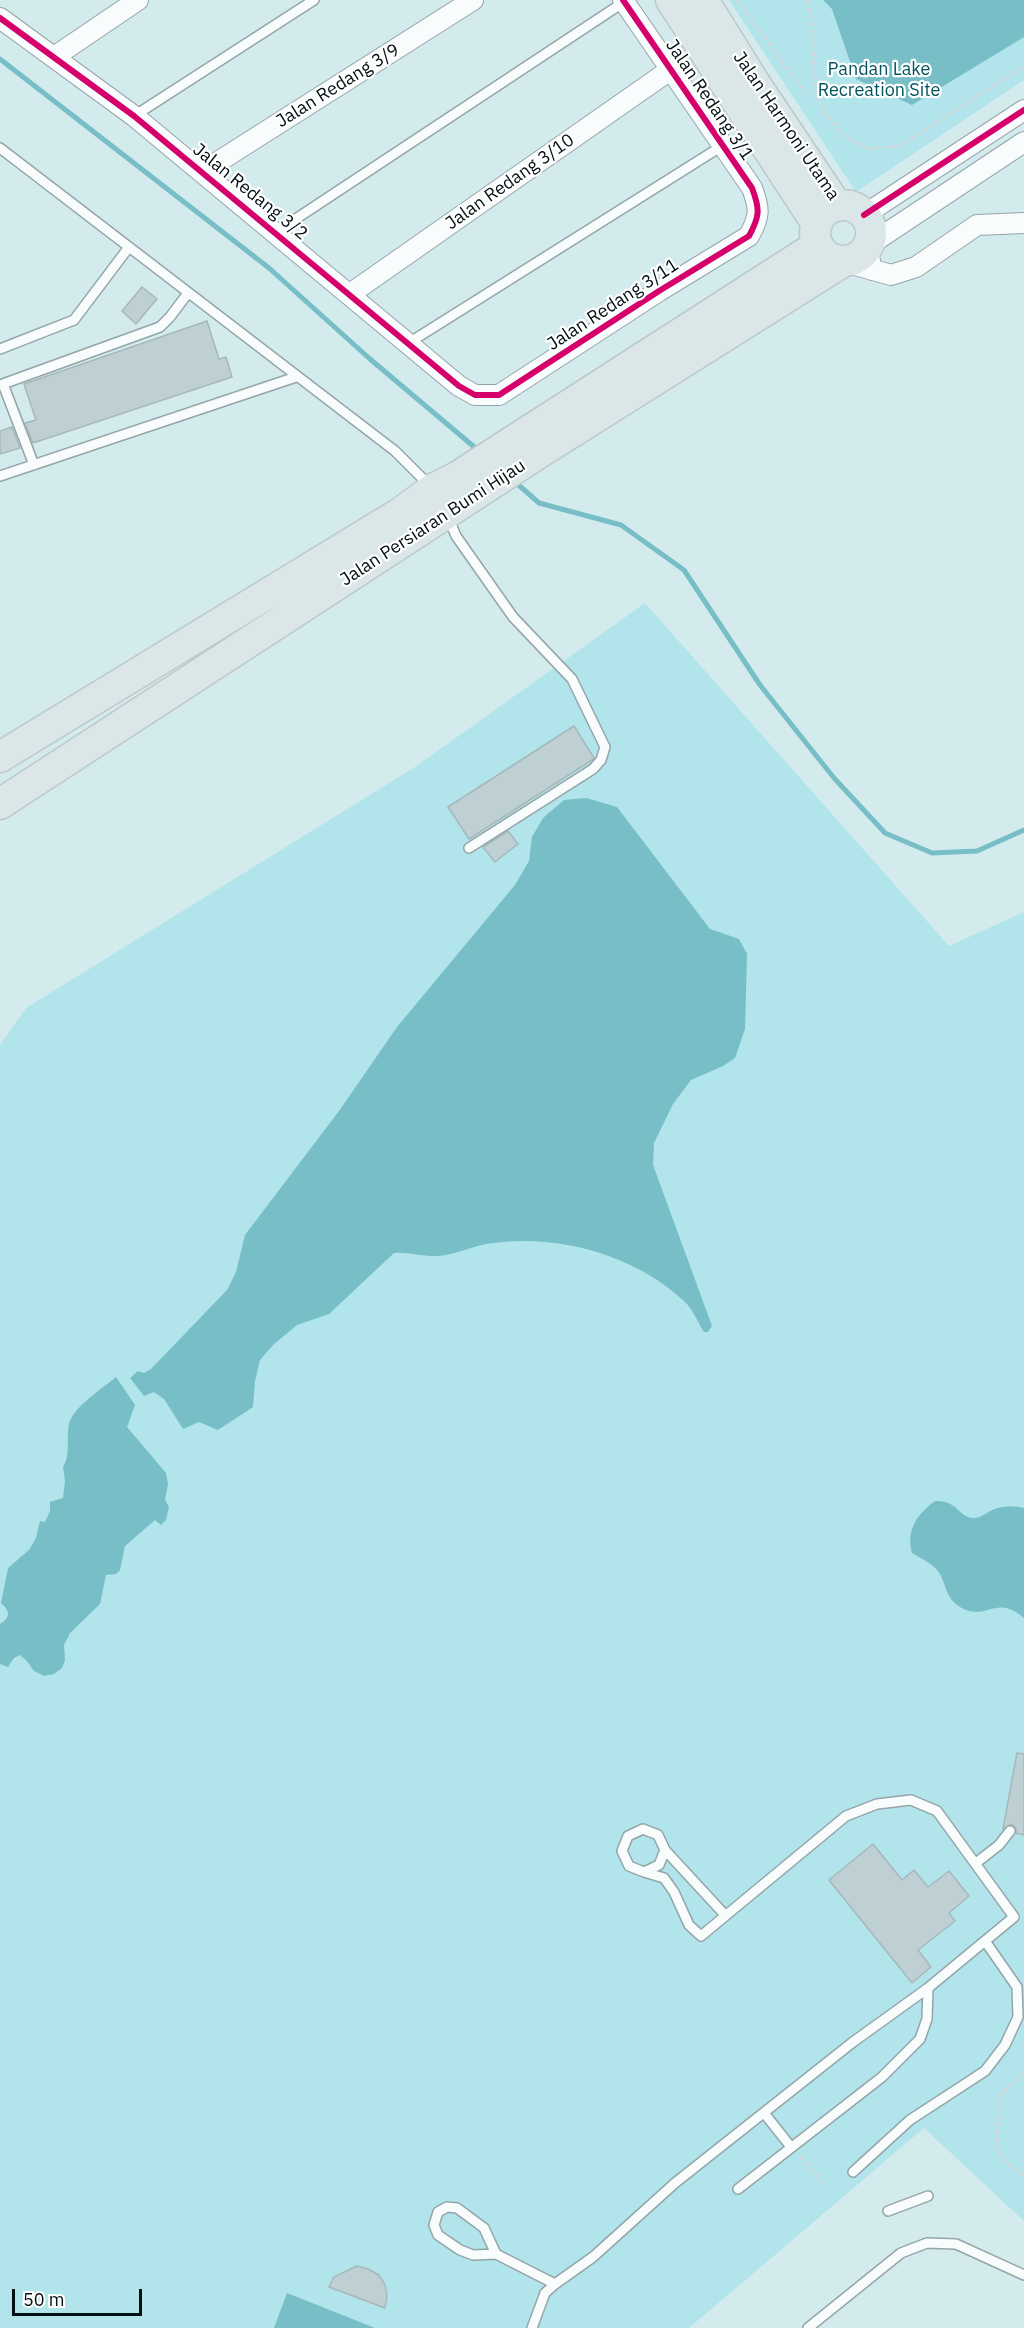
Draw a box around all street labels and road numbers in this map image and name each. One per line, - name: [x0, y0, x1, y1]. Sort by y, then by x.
- street label: Jalan Redang 3/1: [661, 35, 757, 165]
- street label: Jalan Redang 3/9: [272, 39, 404, 133]
- street label: Jalan Harmoni Utama: [728, 47, 844, 205]
- street label: Jalan Redang 3/10: [441, 129, 579, 235]
- street label: Jalan Redang 3/2: [188, 139, 312, 245]
- street label: Jalan Redang 3/11: [543, 254, 683, 356]
- street label: Jalan Persiaran Bumi Hijau: [336, 455, 530, 591]

